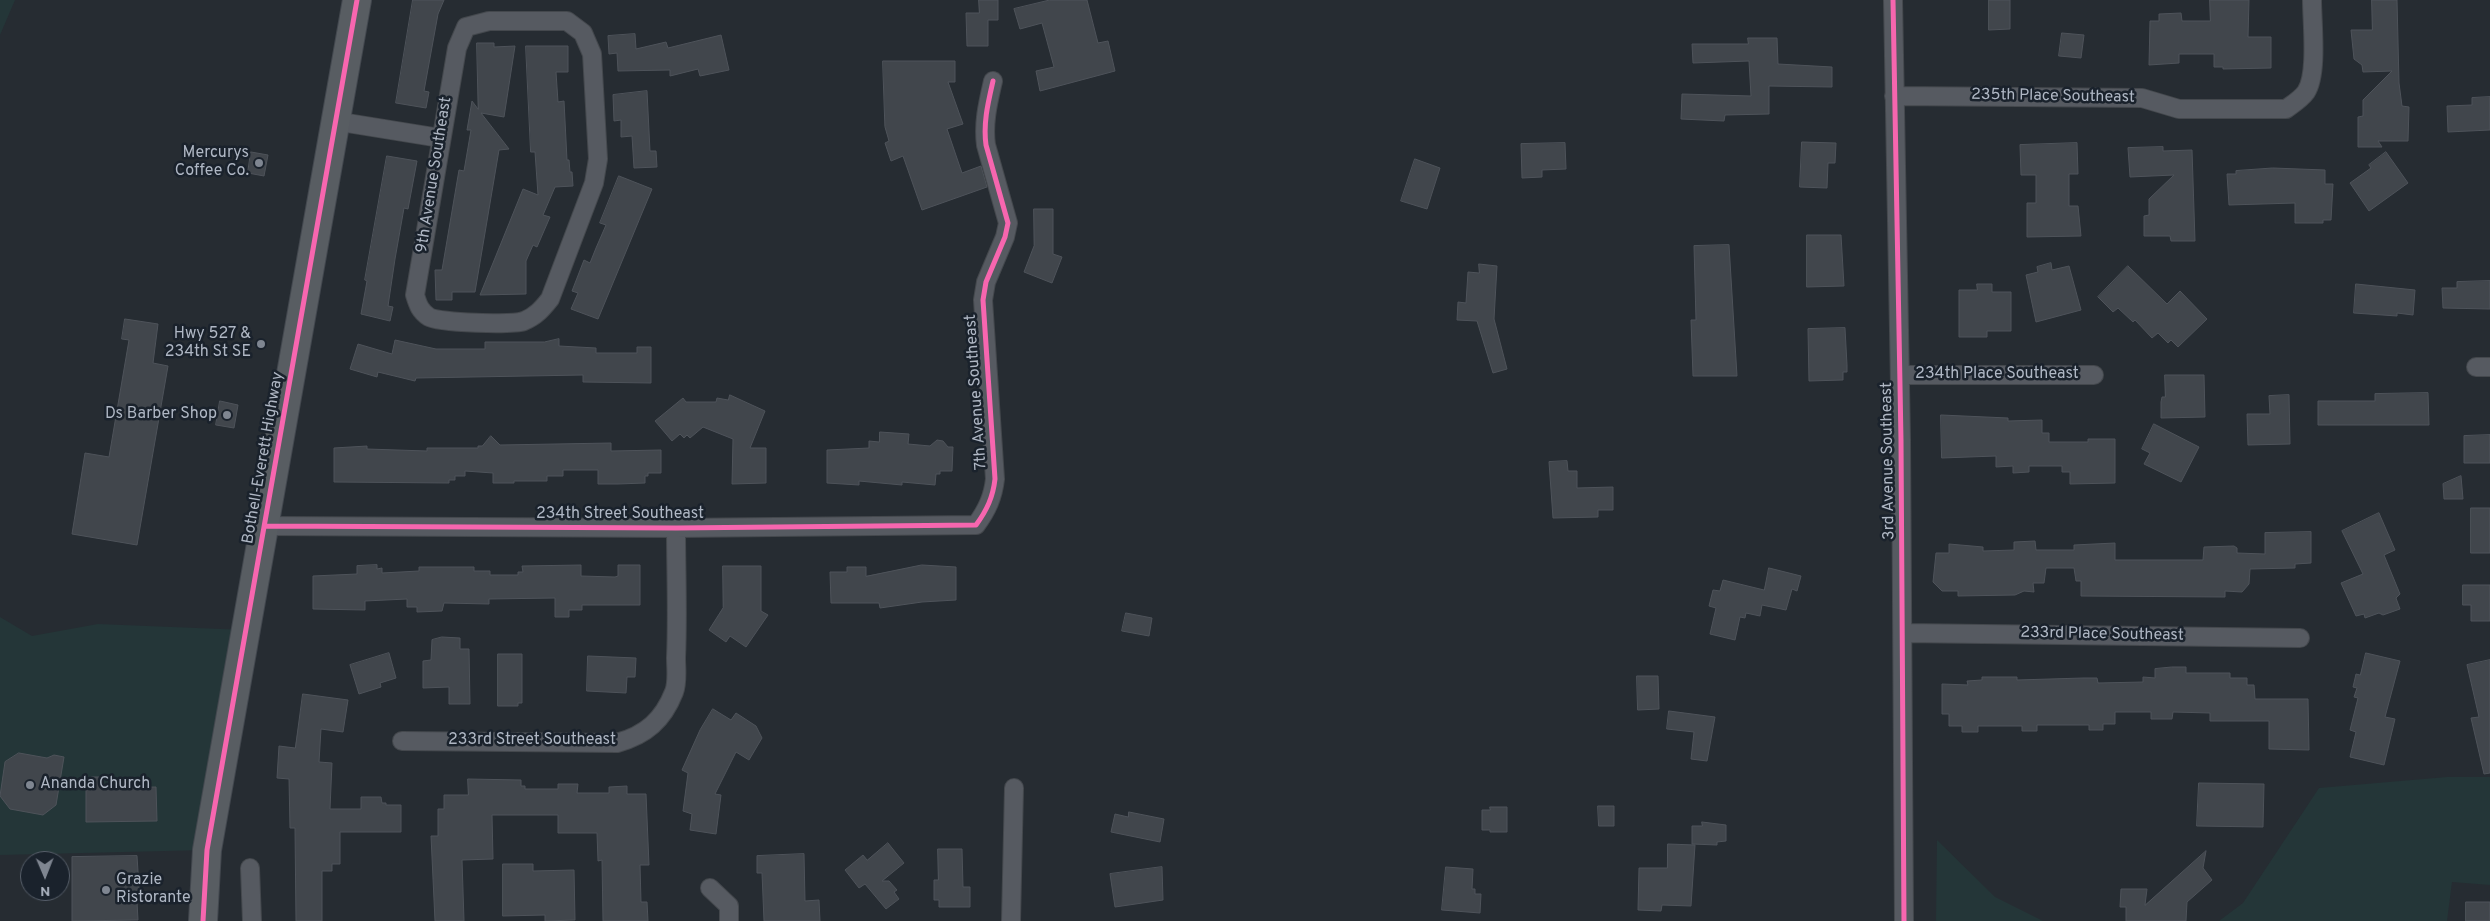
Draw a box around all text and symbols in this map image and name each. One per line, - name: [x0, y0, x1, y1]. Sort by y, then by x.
- street label: 235th Place Southeast: [1971, 86, 2135, 108]
- street label: 9th Avenue Southeast: [413, 96, 457, 254]
- place label: Mercurys Coffee Co.: [175, 144, 249, 182]
- marker: Mercurys Coffee Co.: [253, 157, 265, 169]
- street label: 7th Avenue Southeast: [962, 313, 992, 471]
- place label: Hwy 527 & 234th St SE: [165, 325, 251, 363]
- marker: Hwy 527 & 234th St SE: [255, 338, 267, 350]
- street label: 234th Place Southeast: [1915, 365, 2079, 385]
- street label: Bothell-Everett Highway: [239, 370, 289, 546]
- street label: 3rd Avenue Southeast: [1878, 382, 1900, 540]
- place label: Ds Barber Shop: [105, 405, 217, 425]
- marker: Ds Barber Shop: [221, 409, 233, 421]
- street label: 234th Street Southeast: [536, 505, 704, 525]
- street label: 233rd Place Southeast: [2020, 624, 2184, 646]
- street label: 233rd Street Southeast: [448, 731, 616, 751]
- place label: Ananda Church: [40, 775, 150, 795]
- marker: Ananda Church: [24, 779, 36, 791]
- north arrow: [20, 851, 70, 901]
- place label: Grazie Ristorante: [116, 871, 191, 909]
- text: N: [40, 882, 50, 899]
- marker: Grazie Ristorante: [100, 884, 112, 896]

